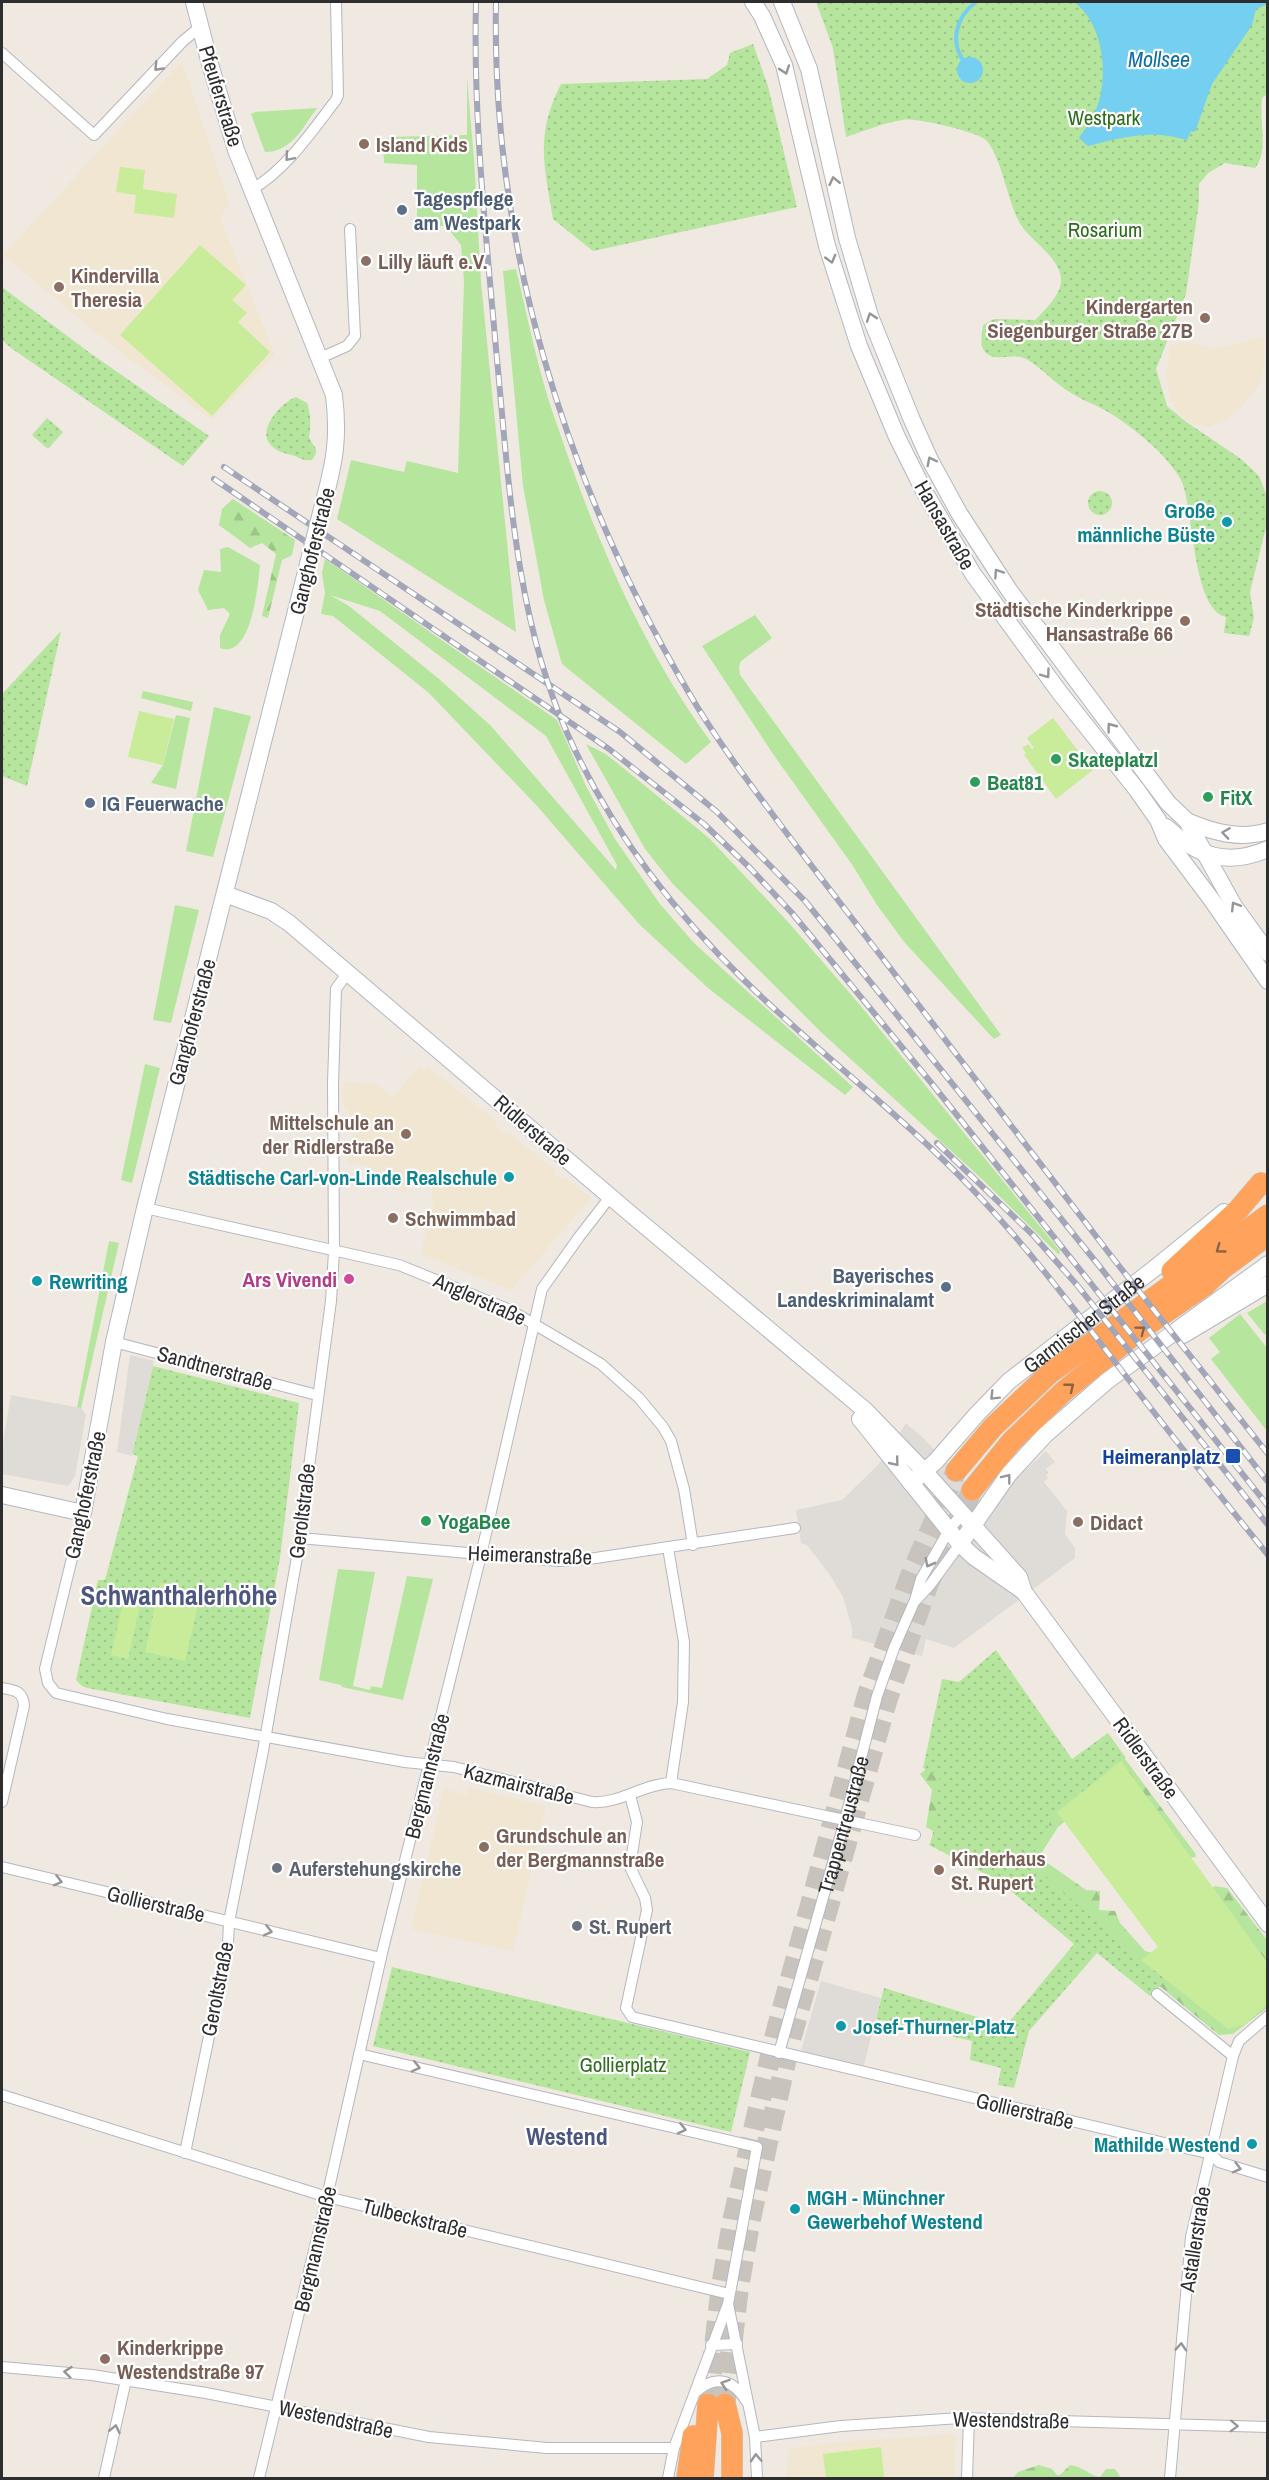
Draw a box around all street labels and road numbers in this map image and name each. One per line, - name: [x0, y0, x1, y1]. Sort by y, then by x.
- street label: Pfeuferstraße: [192, 42, 250, 150]
- street label: Hansastraße: [908, 475, 982, 575]
- street label: Ganghoferstraße: [282, 484, 342, 618]
- street label: Ganghoferstraße: [161, 955, 223, 1089]
- street label: Ridlerstraße: [488, 1088, 578, 1172]
- street label: Anglerstraße: [428, 1265, 531, 1332]
- street label: Garmischer Straße: [1017, 1267, 1150, 1380]
- street label: Sandtnerstraße: [154, 1339, 276, 1397]
- street label: Ganghoferstraße: [57, 1428, 113, 1562]
- street label: Geroltstraße: [282, 1462, 322, 1560]
- street label: Heimeranstraße: [467, 1538, 593, 1572]
- street label: Bergmannstraße: [397, 1710, 457, 1842]
- street label: Ridlerstraße: [1106, 1711, 1186, 1805]
- street label: Trappentreustraße: [810, 1753, 875, 1897]
- street label: Kazmairstraße: [461, 1756, 577, 1812]
- street label: Gollierstraße: [104, 1879, 208, 1929]
- street label: Geroltstraße: [194, 1939, 240, 2039]
- street label: Gollierstraße: [973, 2086, 1077, 2136]
- street label: Bergmannstraße: [286, 2183, 344, 2315]
- street label: Astallerstraße: [1172, 2184, 1218, 2295]
- street label: Tulbeckstraße: [359, 2191, 471, 2245]
- street label: Westendstraße: [276, 2393, 396, 2445]
- street label: Westendstraße: [953, 2404, 1069, 2436]

